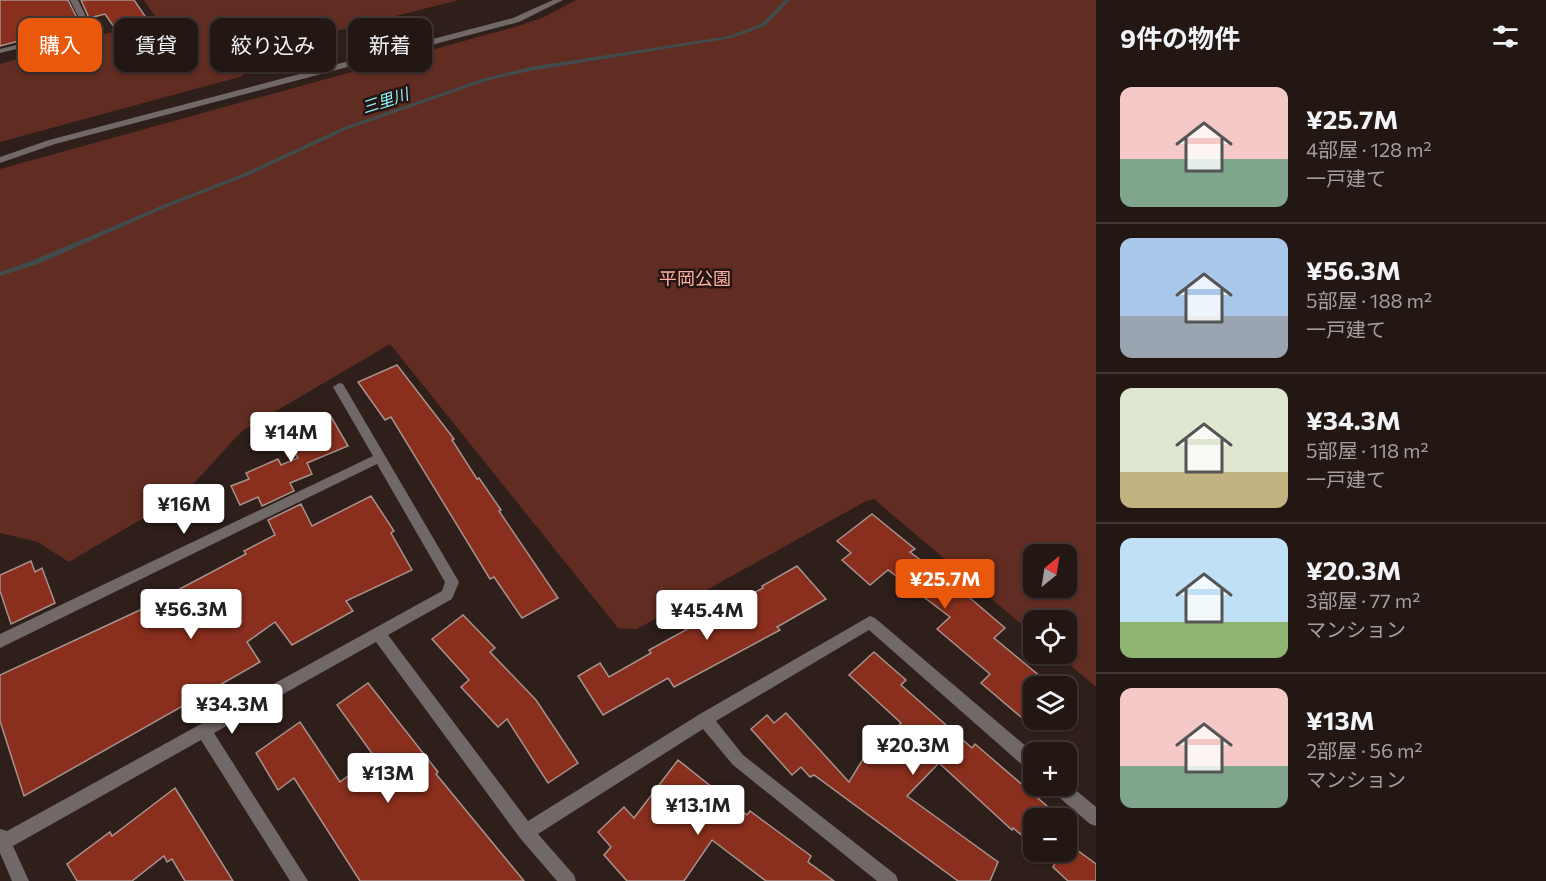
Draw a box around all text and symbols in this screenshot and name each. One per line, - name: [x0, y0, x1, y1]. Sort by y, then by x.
- chip: 購入: [18, 18, 102, 72]
- chip: 賃貸: [114, 18, 198, 72]
- chip: 絞り込み: [210, 18, 336, 72]
- chip: 新着: [348, 18, 432, 72]
- icon: filters: [1489, 20, 1522, 53]
- text: 9件の物件: [1120, 22, 1240, 53]
- water label: 三里川: [359, 83, 413, 116]
- text: ¥25.7M: [1306, 103, 1398, 134]
- icon: home: [1168, 111, 1240, 183]
- text: 4部屋 · 128 m²: [1306, 137, 1431, 161]
- text: 一戸建て: [1306, 166, 1386, 190]
- text: ¥56.3M: [1306, 254, 1401, 285]
- icon: home: [1168, 262, 1240, 334]
- park label: 平岡公園: [659, 267, 731, 289]
- text: 5部屋 · 188 m²: [1306, 288, 1432, 312]
- text: 一戸建て: [1306, 317, 1386, 341]
- text: ¥34.3M: [1306, 404, 1401, 435]
- pin: ¥14M: [255, 412, 327, 463]
- icon: home: [1168, 412, 1240, 484]
- text: ¥14M: [264, 419, 318, 443]
- text: 5部屋 · 118 m²: [1306, 438, 1428, 462]
- text: 一戸建て: [1306, 467, 1386, 491]
- pin: ¥16M: [148, 484, 220, 535]
- text: ¥16M: [157, 491, 211, 515]
- north arrow: [1023, 544, 1077, 598]
- map controls: [1023, 544, 1077, 862]
- text: ¥20.3M: [1306, 554, 1401, 585]
- pin: ¥25.7M: [896, 559, 994, 610]
- icon: home: [1168, 562, 1240, 634]
- text: ¥25.7M: [910, 566, 981, 590]
- text: 3部屋 · 77 m²: [1306, 588, 1420, 612]
- pin: ¥56.3M: [142, 589, 240, 640]
- pin: ¥45.4M: [658, 590, 756, 641]
- text: ¥56.3M: [155, 596, 227, 620]
- text: ¥45.4M: [670, 597, 744, 621]
- button: locate: [1023, 610, 1077, 664]
- text: マンション: [1306, 617, 1406, 641]
- button: layers: [1023, 676, 1077, 730]
- pin: ¥34.3M: [183, 684, 281, 735]
- text: ¥34.3M: [196, 691, 268, 715]
- text: ¥13M: [1306, 704, 1375, 735]
- icon: home: [1168, 712, 1240, 784]
- pin: ¥20.3M: [864, 725, 962, 776]
- text: ¥20.3M: [876, 732, 950, 756]
- text: 2部屋 · 56 m²: [1306, 738, 1422, 762]
- button: +: [1023, 742, 1077, 796]
- pin: ¥13M: [352, 753, 424, 804]
- text: ¥13M: [362, 760, 414, 784]
- text: マンション: [1306, 767, 1406, 791]
- pin: ¥13.1M: [649, 785, 747, 836]
- text: ¥13.1M: [665, 792, 731, 816]
- button: −: [1023, 808, 1077, 862]

